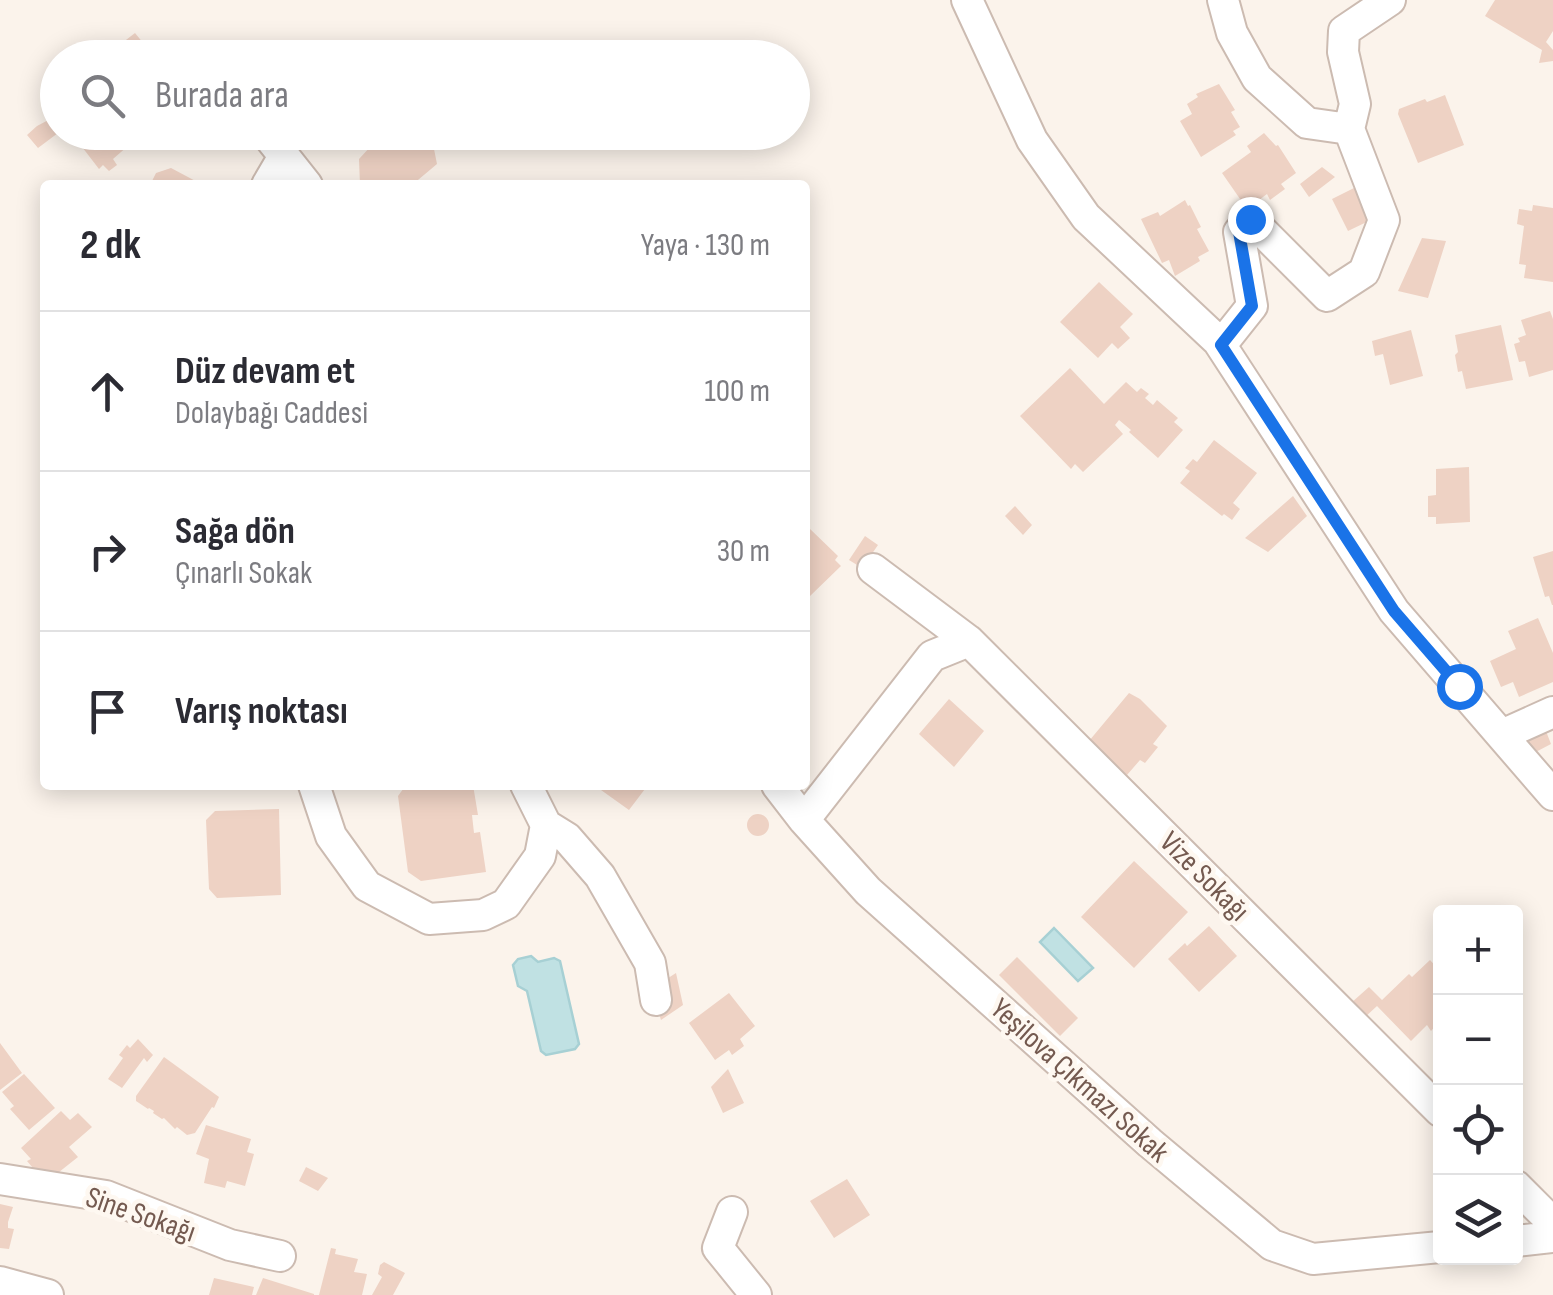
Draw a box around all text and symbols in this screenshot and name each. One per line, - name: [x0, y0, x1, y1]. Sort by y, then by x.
- search box: [40, 40, 810, 150]
- icon: search: [75, 68, 130, 123]
- text: Burada ara: [155, 73, 289, 118]
- route end: [1228, 197, 1274, 243]
- text: 2 dk: [80, 220, 141, 271]
- text: Yaya · 130 m: [641, 226, 770, 265]
- text: Düz devam et: [175, 349, 355, 394]
- icon: ahead: [80, 364, 135, 419]
- text: 100 m: [705, 372, 770, 411]
- text: Dolaybağı Caddesi: [175, 394, 368, 433]
- text: Sağa dön: [175, 509, 295, 554]
- icon: right: [80, 524, 135, 579]
- text: 30 m: [717, 532, 770, 571]
- text: Çınarlı Sokak: [175, 554, 312, 593]
- route start: [1437, 664, 1483, 710]
- icon: arrive: [80, 684, 135, 739]
- text: Varış noktası: [175, 689, 348, 734]
- street label: Vize Sokağı: [1152, 824, 1257, 929]
- map controls: [1433, 905, 1523, 1265]
- button: +: [1433, 905, 1523, 995]
- street label: Yeşilova Çıkmazı Sokak: [983, 991, 1176, 1171]
- button: −: [1433, 995, 1523, 1085]
- button: locate: [1433, 1085, 1523, 1175]
- button: layers: [1433, 1175, 1523, 1265]
- street label: Sine Sokağı: [81, 1179, 200, 1251]

